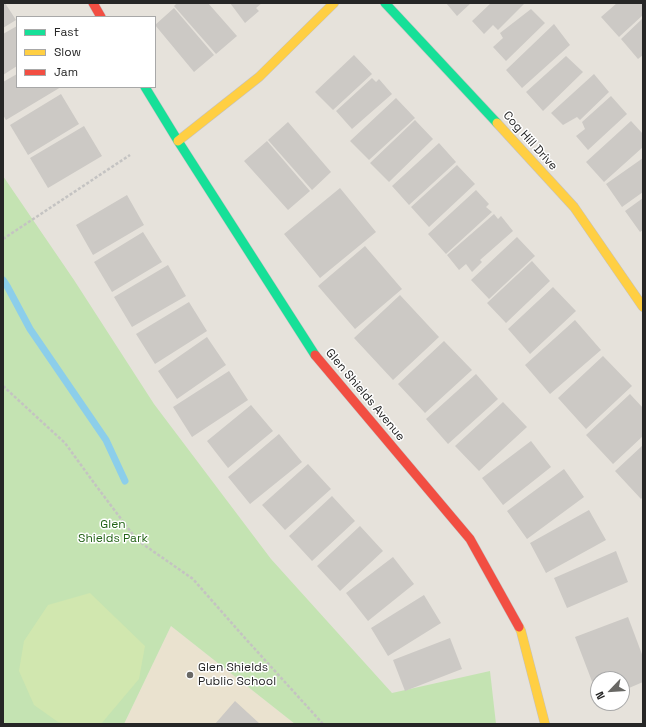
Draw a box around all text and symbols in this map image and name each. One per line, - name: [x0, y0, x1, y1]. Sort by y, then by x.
- legend: [16, 16, 156, 88]
- text: Fast: [54, 24, 79, 40]
- text: Slow: [54, 44, 81, 60]
- text: Jam: [54, 64, 78, 80]
- street label: Cog Hill Drive: [500, 109, 560, 173]
- street label: Glen Shields Avenue: [322, 346, 408, 444]
- park label: Glen Shields Park: [78, 518, 148, 546]
- place label: Glen Shields Public School: [198, 661, 276, 689]
- marker: Glen Shields Public School: [185, 670, 195, 680]
- north arrow: [590, 671, 630, 711]
- text: N: [592, 689, 608, 702]

